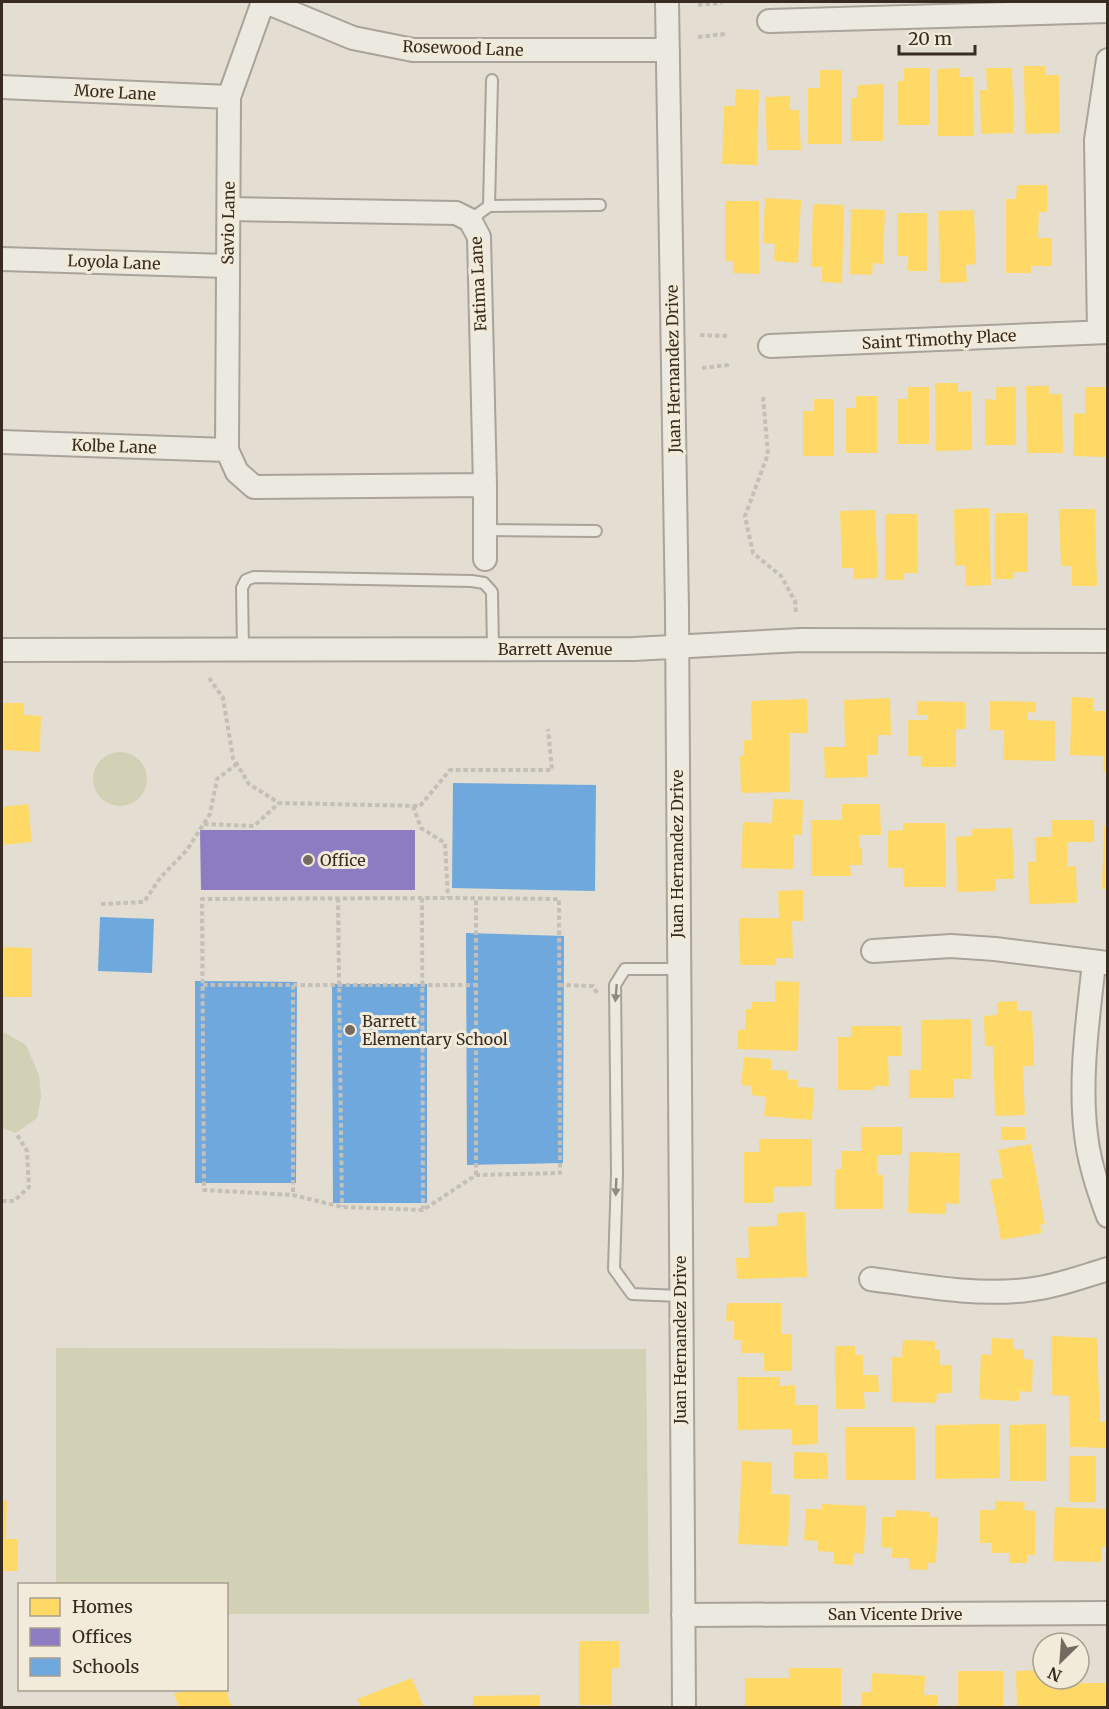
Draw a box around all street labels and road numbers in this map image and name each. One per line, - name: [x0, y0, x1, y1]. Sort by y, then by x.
- street label: Rosewood Lane: [402, 36, 524, 60]
- street label: More Lane: [74, 80, 156, 104]
- street label: Savio Lane: [217, 181, 239, 265]
- street label: Fatima Lane: [466, 236, 490, 332]
- street label: Loyola Lane: [67, 250, 161, 274]
- street label: Juan Hernandez Drive: [662, 285, 684, 454]
- street label: Saint Timothy Place: [861, 325, 1017, 353]
- street label: Kolbe Lane: [71, 435, 157, 457]
- street label: Barrett Avenue: [498, 639, 612, 659]
- street label: Juan Hernandez Drive: [667, 770, 687, 939]
- street label: Juan Hernandez Drive: [670, 1256, 690, 1425]
- street label: San Vicente Drive: [828, 1604, 962, 1624]

